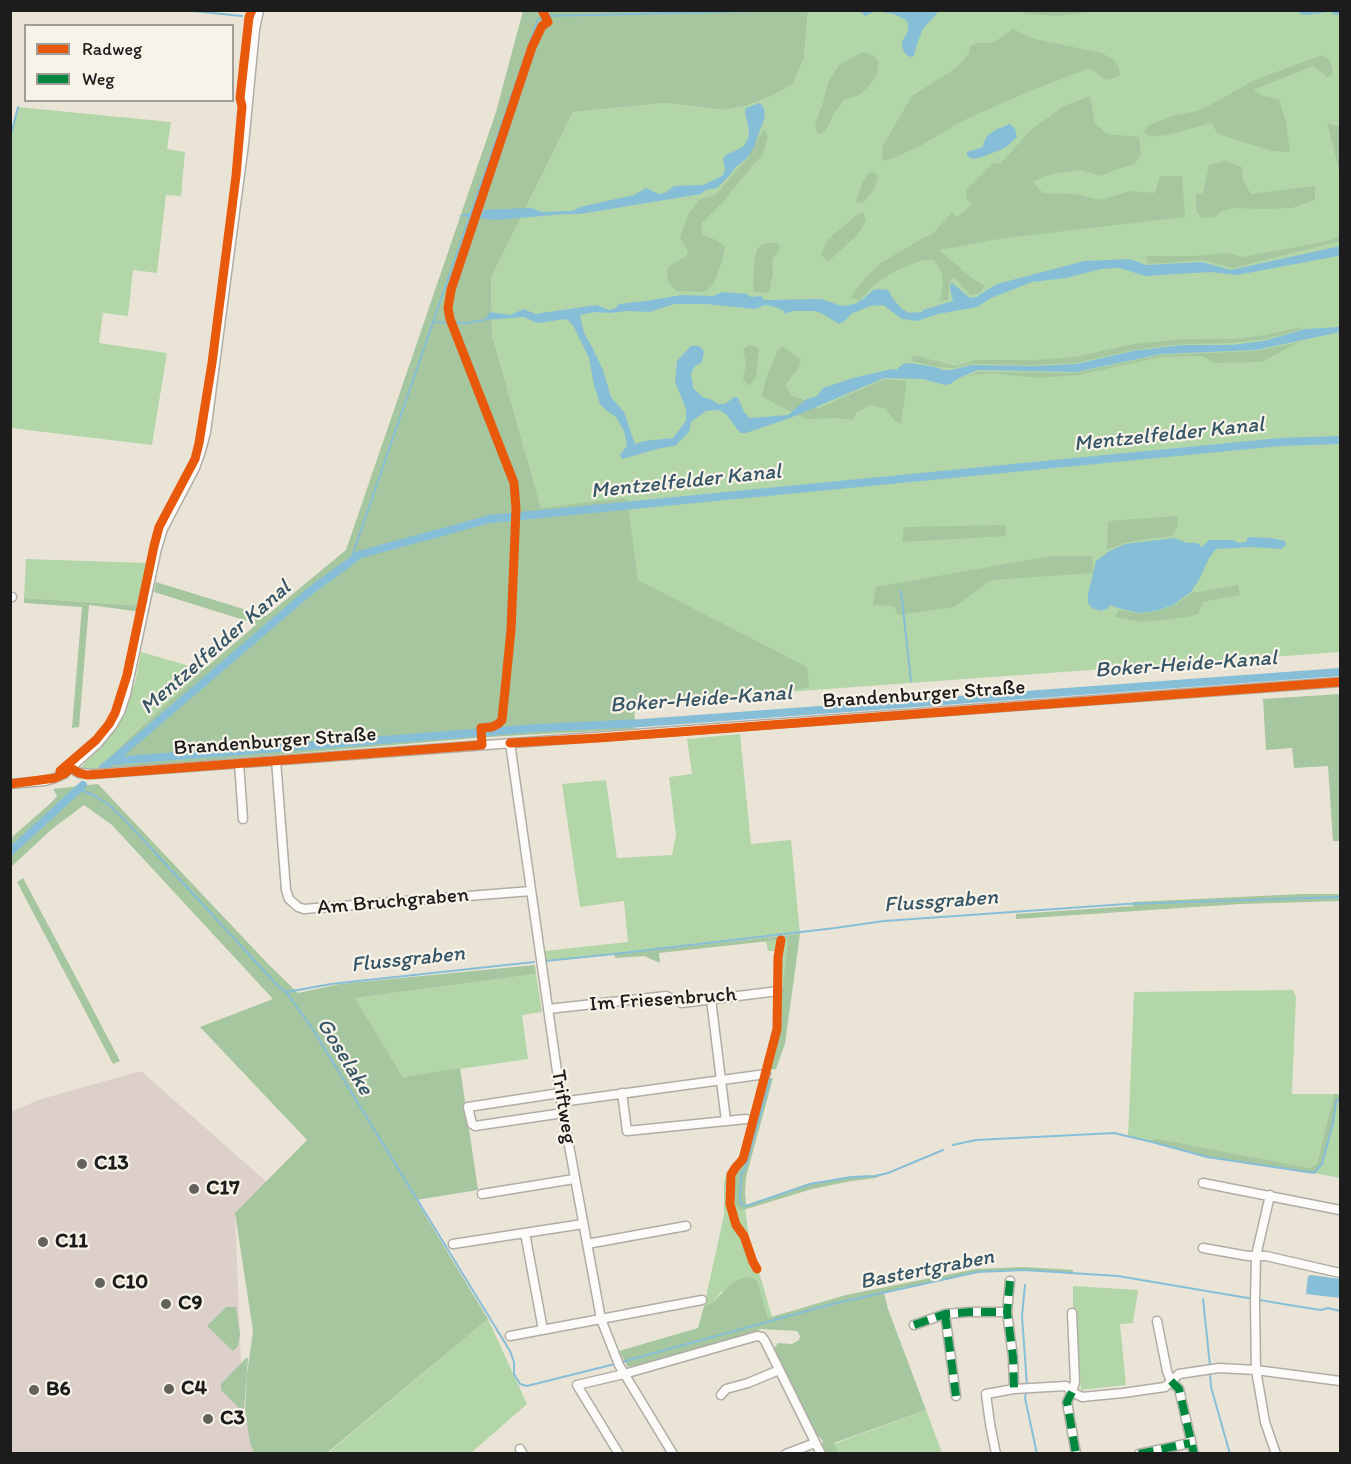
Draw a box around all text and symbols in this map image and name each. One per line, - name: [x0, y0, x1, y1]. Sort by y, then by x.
- legend: [24, 24, 234, 102]
- text: Radweg: [82, 38, 142, 60]
- text: Weg: [82, 68, 115, 90]
- water label: Mentzelfelder Kanal: [1073, 412, 1265, 458]
- water label: Mentzelfelder Kanal: [590, 459, 782, 505]
- water label: Mentzelfelder Kanal: [135, 575, 297, 721]
- water label: Boker-Heide-Kanal: [1094, 645, 1278, 685]
- street label: Brandenburger Straße: [822, 675, 1026, 715]
- water label: Boker-Heide-Kanal: [609, 680, 793, 720]
- street label: Brandenburger Straße: [173, 722, 377, 762]
- street label: Am Bruchgraben: [316, 883, 470, 921]
- water label: Flussgraben: [883, 885, 999, 919]
- water label: Flussgraben: [350, 941, 466, 979]
- street label: Im Friesenbruch: [589, 982, 737, 1018]
- water label: Goselake: [310, 1013, 378, 1101]
- street label: Triftweg: [545, 1068, 581, 1146]
- place label: C13: [94, 1151, 129, 1177]
- marker: C13: [75, 1157, 89, 1171]
- place label: C17: [206, 1176, 240, 1202]
- marker: C17: [187, 1182, 201, 1196]
- place label: C11: [55, 1229, 88, 1255]
- marker: C11: [36, 1235, 50, 1249]
- water label: Bastertgraben: [858, 1244, 996, 1296]
- place label: C10: [112, 1270, 148, 1296]
- marker: C10: [93, 1276, 107, 1290]
- place label: C9: [178, 1291, 202, 1317]
- marker: C9: [159, 1297, 173, 1311]
- place label: C4: [181, 1376, 207, 1402]
- place label: B6: [46, 1377, 71, 1403]
- marker: C4: [162, 1382, 176, 1396]
- marker: B6: [27, 1383, 41, 1397]
- place label: C3: [220, 1406, 245, 1432]
- marker: C3: [201, 1412, 215, 1426]

